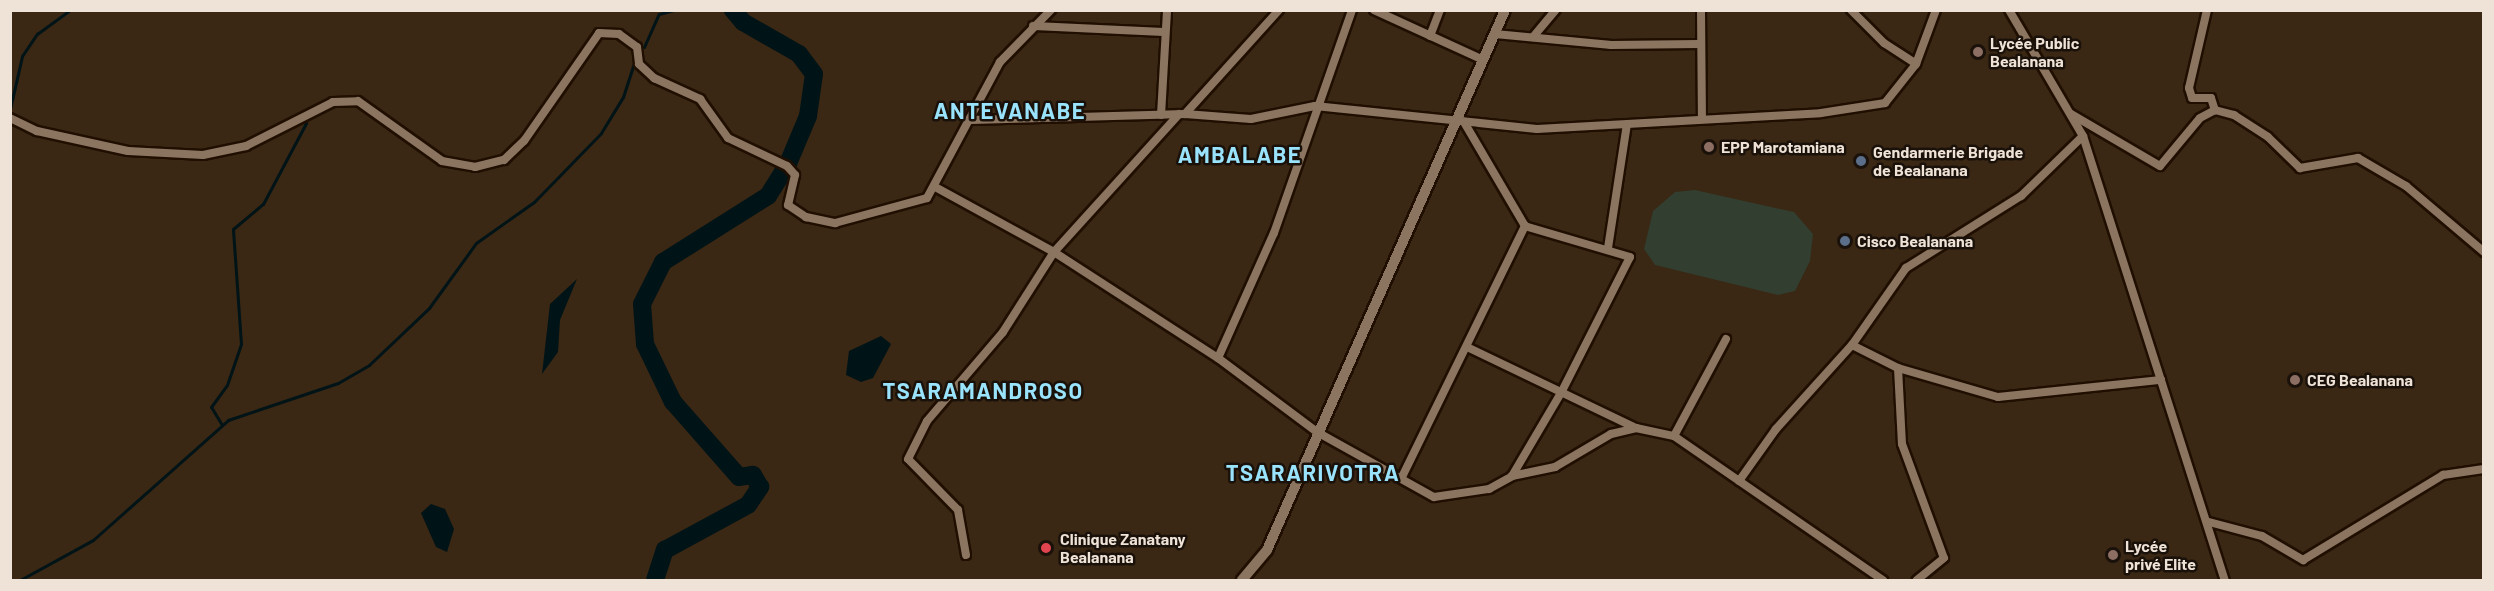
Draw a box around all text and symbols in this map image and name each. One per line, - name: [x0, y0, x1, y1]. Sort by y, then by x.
- place label: Lycée Public Bealanana: [1990, 33, 2079, 71]
- marker: Lycée Public Bealanana: [1971, 45, 1985, 59]
- district label: ANTEVANABE: [934, 98, 1086, 124]
- place label: EPP Marotamiana: [1721, 137, 1845, 157]
- marker: EPP Marotamiana: [1702, 140, 1716, 154]
- district label: AMBALABE: [1178, 142, 1302, 168]
- place label: Gendarmerie Brigade de Bealanana: [1873, 142, 2023, 180]
- marker: Gendarmerie Brigade de Bealanana: [1854, 154, 1868, 168]
- place label: Cisco Bealanana: [1857, 231, 1973, 251]
- marker: Cisco Bealanana: [1838, 234, 1852, 248]
- place label: CEG Bealanana: [2307, 370, 2413, 390]
- marker: CEG Bealanana: [2288, 373, 2302, 387]
- district label: TSARAMANDROSO: [882, 378, 1084, 404]
- district label: TSARARIVOTRA: [1226, 460, 1400, 486]
- place label: Clinique Zanatany Bealanana: [1060, 529, 1186, 567]
- place label: Lycée privé Elite: [2125, 536, 2196, 574]
- marker: Clinique Zanatany Bealanana: [1037, 539, 1055, 557]
- marker: Lycée privé Elite: [2106, 548, 2120, 562]

